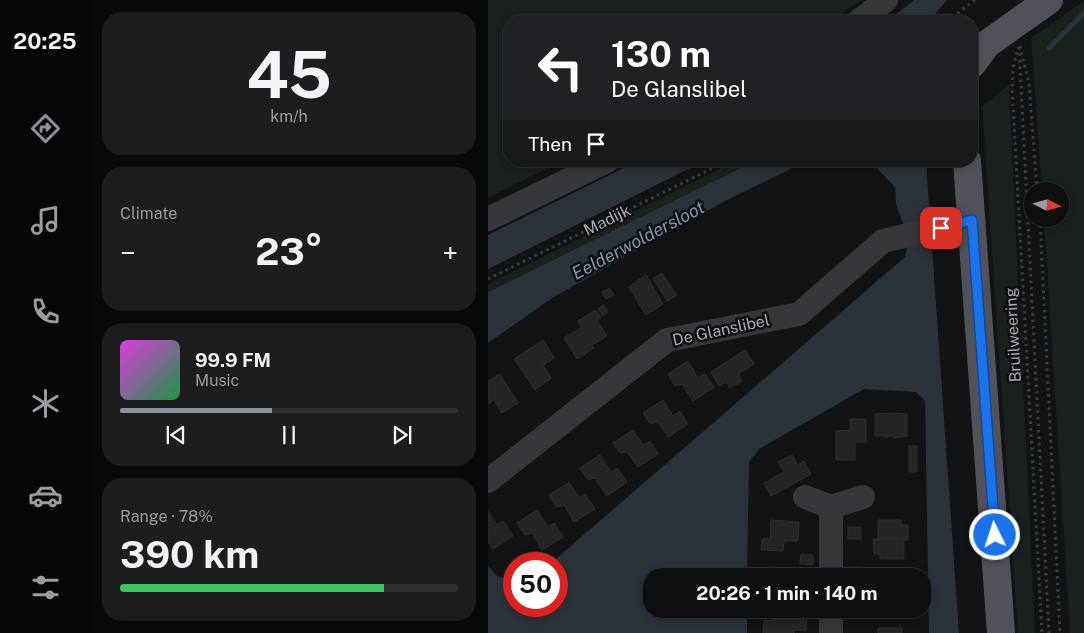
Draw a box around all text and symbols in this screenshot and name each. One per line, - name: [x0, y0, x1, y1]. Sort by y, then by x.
- text: 20:25: [13, 28, 77, 54]
- text: 130 m: [611, 34, 711, 75]
- icon: left: [528, 35, 593, 100]
- text: 45: [246, 36, 332, 113]
- text: De Glanslibel: [611, 76, 747, 102]
- text: km/h: [270, 107, 308, 126]
- icon: directions: [28, 111, 63, 146]
- icon: arrive: [582, 130, 610, 158]
- text: Then: [528, 133, 572, 155]
- north arrow: [1024, 182, 1069, 228]
- map controls: [1024, 182, 1069, 227]
- water label: Eelderwoldersloot: [568, 196, 708, 284]
- street label: Madijk: [580, 201, 634, 239]
- icon: music: [28, 203, 63, 238]
- text: Climate: [120, 204, 177, 223]
- pin: [920, 207, 962, 249]
- icon: arrive: [927, 214, 955, 242]
- text: 23°: [255, 229, 323, 274]
- text: −: [120, 236, 136, 269]
- text: +: [442, 236, 458, 269]
- street label: Bruilweering: [1001, 287, 1025, 383]
- icon: phone: [28, 294, 63, 329]
- street label: De Glanslibel: [671, 310, 771, 350]
- text: 99.9 FM: [195, 349, 271, 371]
- text: Music: [195, 371, 239, 390]
- icon: climate: [28, 386, 63, 421]
- icon: previous: [162, 421, 190, 449]
- icon: pause: [275, 421, 303, 449]
- icon: next: [388, 421, 416, 449]
- icon: car: [28, 478, 63, 513]
- text: Range · 78%: [120, 507, 213, 526]
- position arrow: [968, 508, 1020, 560]
- text: 390 km: [120, 532, 259, 577]
- speed limit sign: 50: [503, 552, 568, 617]
- icon: filters: [28, 570, 63, 605]
- text: 20:26 · 1 min · 140 m: [696, 582, 878, 604]

